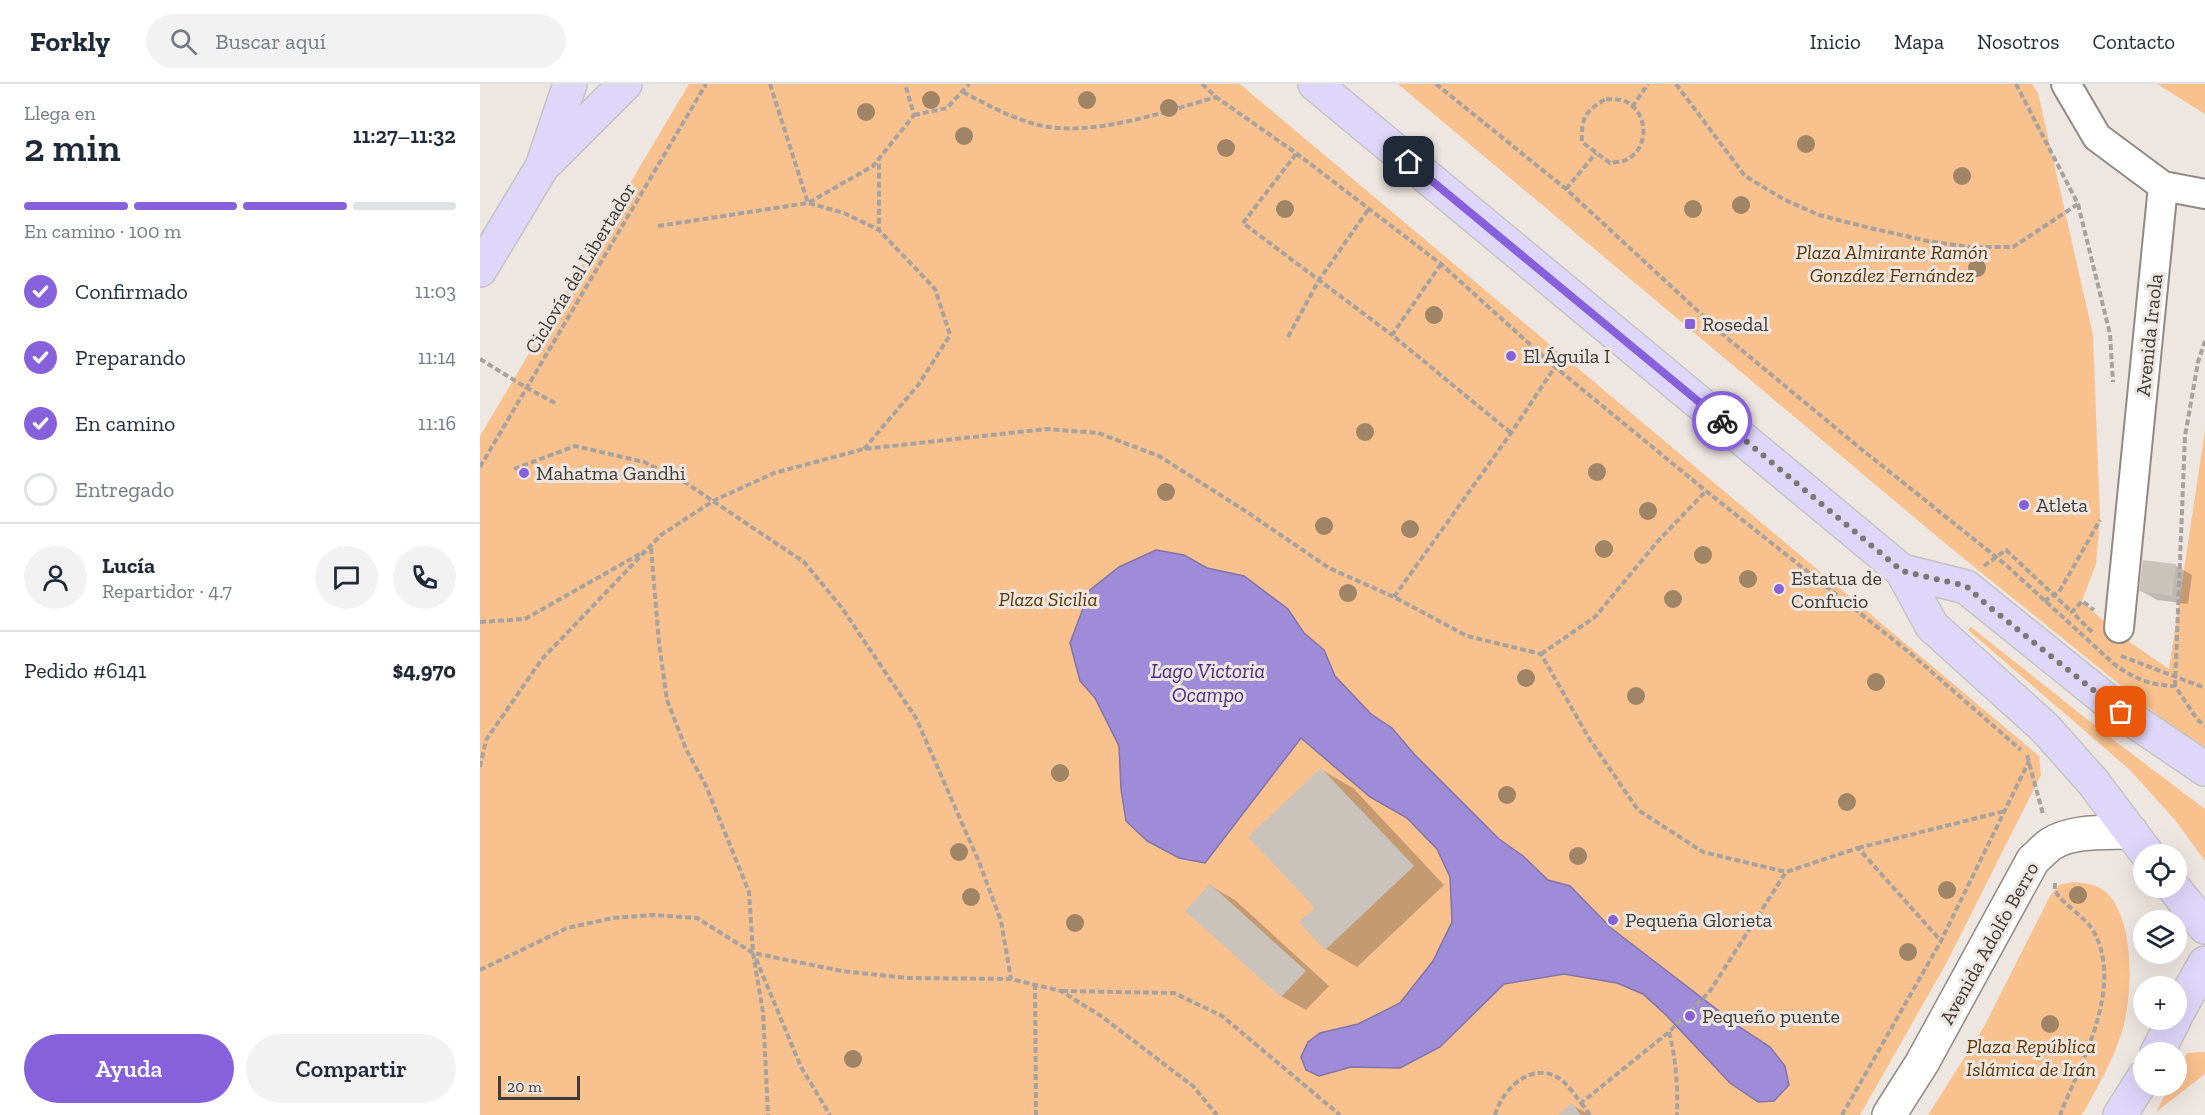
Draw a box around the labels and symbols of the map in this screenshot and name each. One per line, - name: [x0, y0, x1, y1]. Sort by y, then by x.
- pin: [1383, 136, 1434, 187]
- street label: Ciclovía del Libertador: [520, 178, 640, 358]
- park label: Plaza Almirante Ramón González Fernández: [1796, 240, 1988, 287]
- street label: Avenida Iraola: [2131, 272, 2167, 398]
- place label: Rosedal: [1702, 312, 1768, 336]
- marker: Rosedal: [1683, 317, 1697, 331]
- place label: El Águila I: [1523, 344, 1610, 368]
- marker: El Águila I: [1504, 349, 1518, 363]
- courier: [1692, 391, 1752, 451]
- place label: Mahatma Gandhi: [536, 461, 686, 485]
- marker: Mahatma Gandhi: [517, 466, 531, 480]
- place label: Atleta: [2036, 493, 2088, 517]
- marker: Atleta: [2017, 498, 2031, 512]
- place label: Estatua de Confucio: [1791, 566, 1882, 613]
- marker: Estatua de Confucio: [1772, 582, 1786, 596]
- park label: Plaza Sicilia: [999, 587, 1098, 611]
- water label: Lago Victoria Ocampo: [1151, 658, 1265, 707]
- pin: [2095, 686, 2146, 737]
- street label: Avenida Adolfo Berro: [1934, 858, 2044, 1028]
- place label: Pequeña Glorieta: [1625, 908, 1773, 932]
- marker: Pequeña Glorieta: [1606, 913, 1620, 927]
- place label: Pequeño puente: [1702, 1004, 1840, 1028]
- marker: Pequeño puente: [1683, 1009, 1697, 1023]
- park label: Plaza República Islámica de Irán: [1966, 1034, 2096, 1081]
- scale bar: [498, 1073, 580, 1100]

